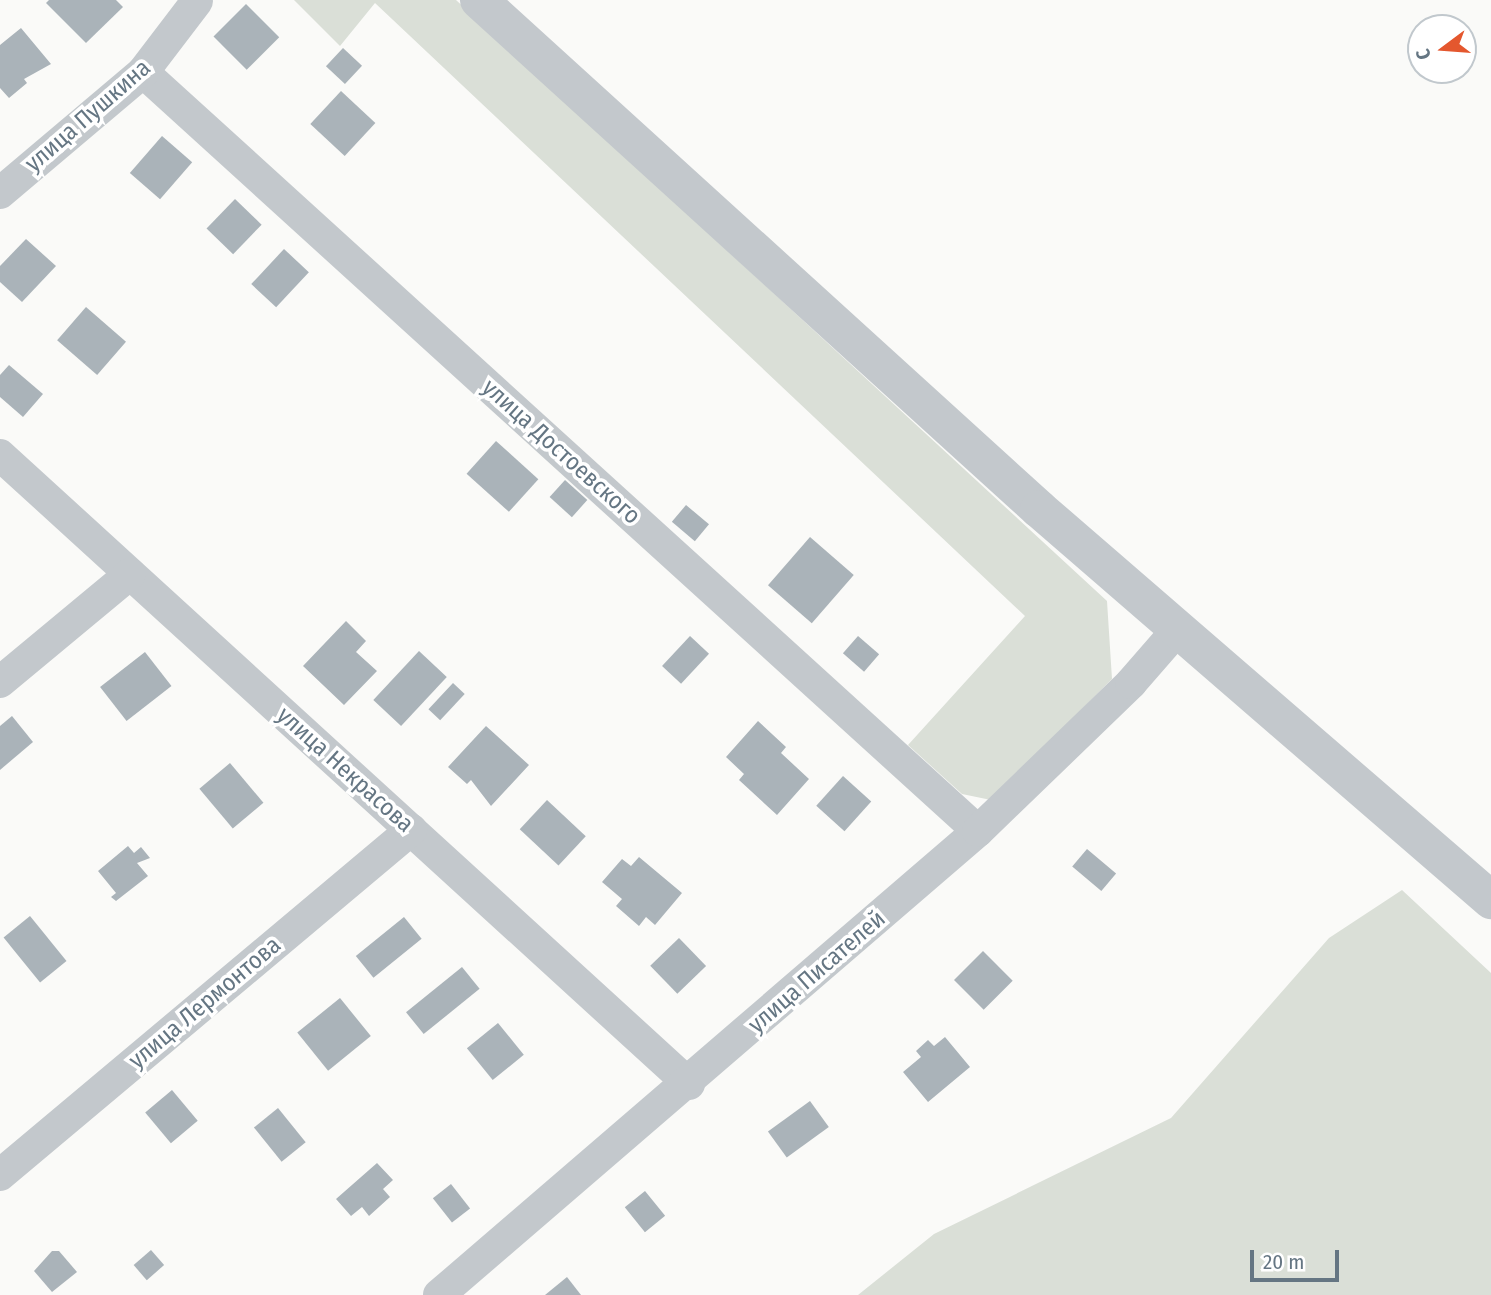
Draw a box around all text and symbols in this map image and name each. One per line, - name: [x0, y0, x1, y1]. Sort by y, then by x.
- north arrow: [1407, 14, 1477, 84]
- text: С: [1411, 46, 1436, 62]
- street label: улица Пушкина: [19, 54, 157, 178]
- street label: улица Достоевского: [476, 373, 646, 531]
- street label: улица Некрасова: [271, 701, 419, 839]
- street label: улица Писателей: [743, 905, 891, 1039]
- street label: улица Лермонтова: [123, 931, 287, 1075]
- scale bar: [1253, 1236, 1342, 1280]
- text: 20 m: [1263, 1249, 1304, 1275]

